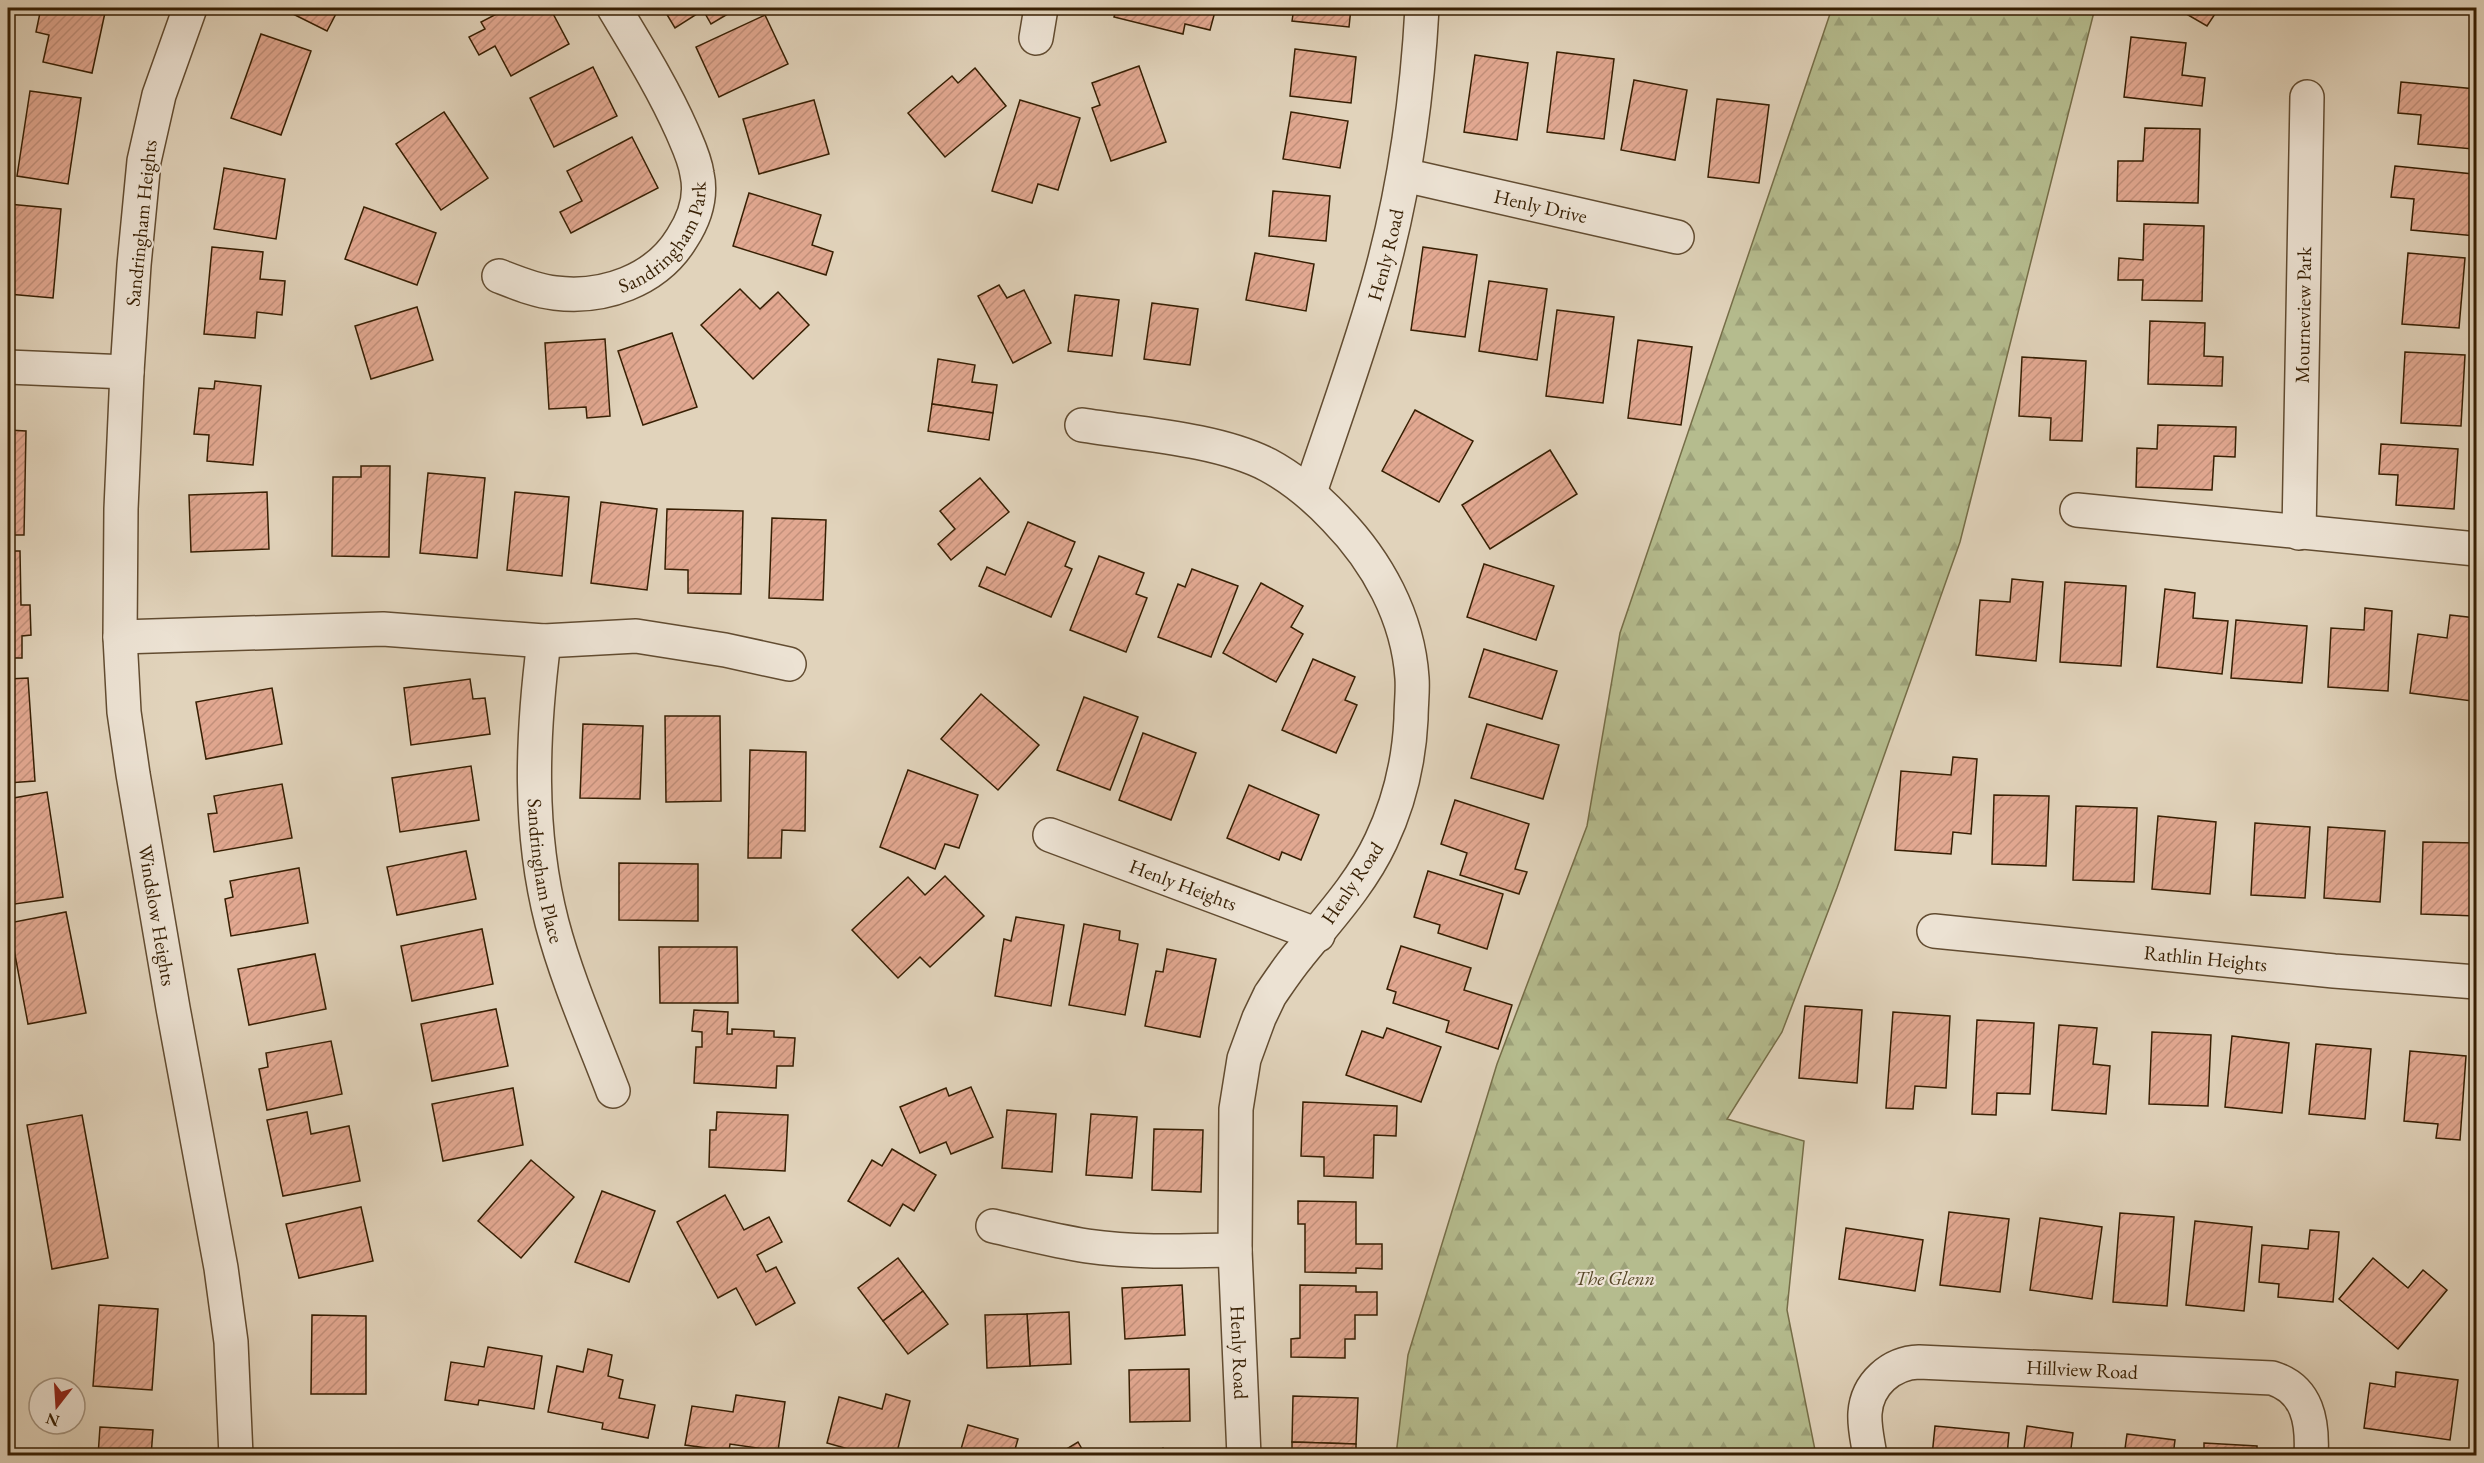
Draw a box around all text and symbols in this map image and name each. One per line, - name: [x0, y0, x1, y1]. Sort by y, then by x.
- street label: Sandringham Heights: [119, 138, 163, 308]
- street label: Sandringham Park: [615, 181, 712, 299]
- street label: Henly Drive: [1491, 183, 1590, 229]
- street label: Henly Road: [1361, 206, 1410, 304]
- street label: Mourneview Park: [2289, 246, 2317, 383]
- street label: Sandringham Place: [522, 798, 570, 946]
- street label: Henly Road: [1315, 836, 1390, 929]
- street label: Windslow Heights: [132, 843, 182, 988]
- street label: Henly Heights: [1126, 853, 1240, 917]
- street label: Rathlin Heights: [2143, 939, 2269, 977]
- park label: The Glenn: [1575, 1265, 1655, 1291]
- street label: Henly Road: [1224, 1305, 1255, 1401]
- street label: Hillview Road: [2026, 1354, 2139, 1385]
- north arrow: [27, 1376, 87, 1436]
- text: N: [43, 1408, 62, 1432]

